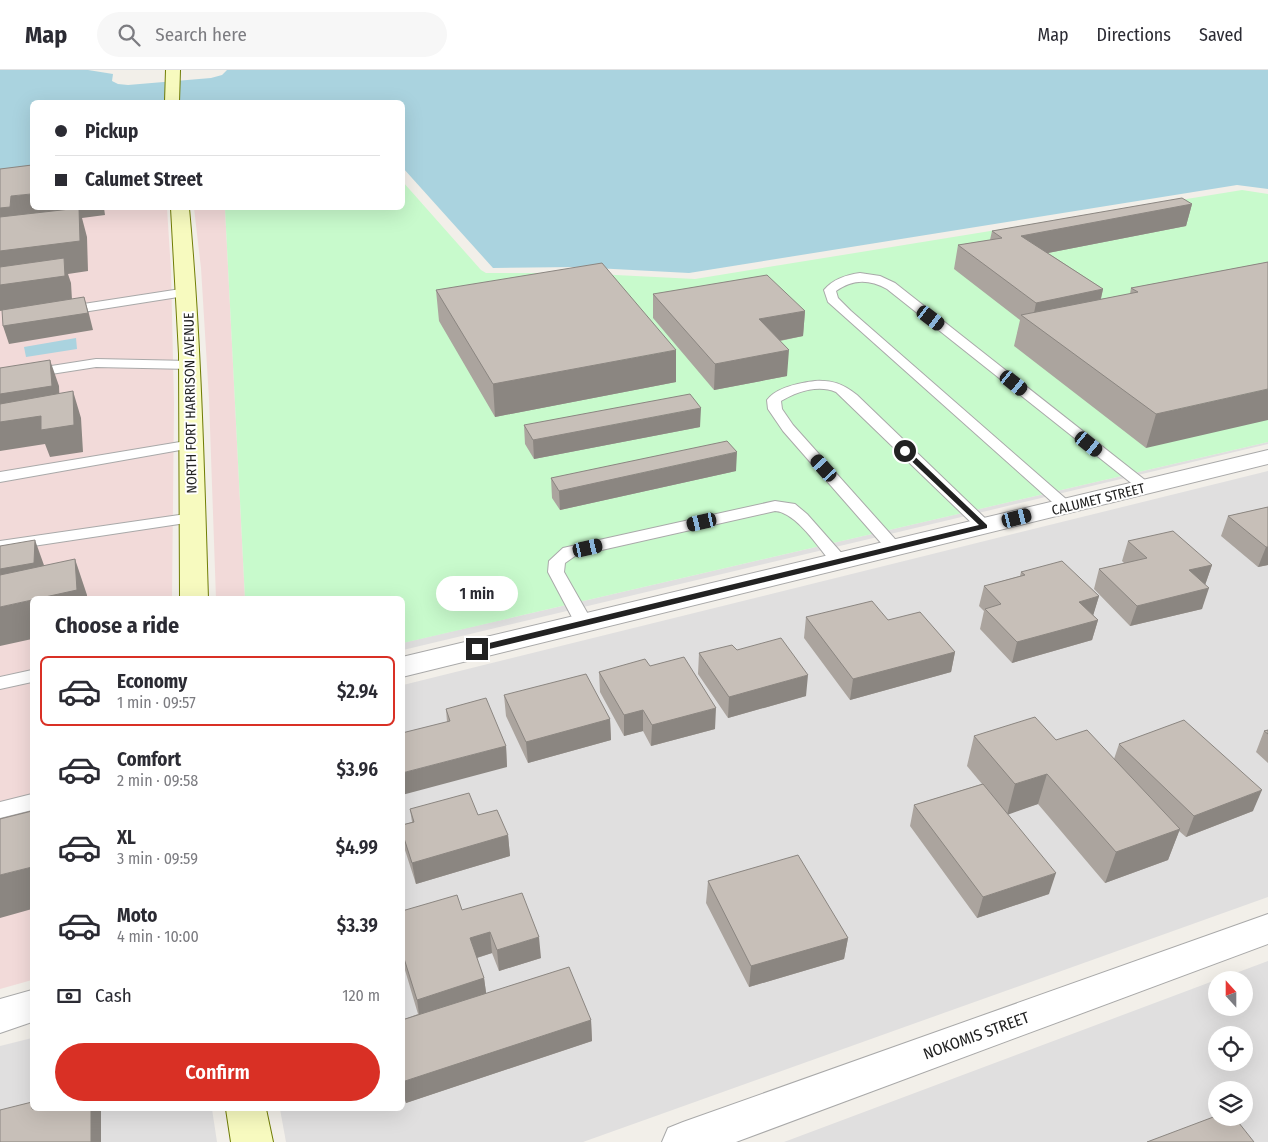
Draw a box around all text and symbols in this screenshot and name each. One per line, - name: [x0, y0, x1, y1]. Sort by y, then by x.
- search box: [97, 12, 447, 57]
- text: Map: [25, 21, 67, 49]
- icon: search: [115, 21, 143, 49]
- text: Search here: [155, 23, 247, 46]
- text: Map: [1037, 24, 1069, 46]
- text: Directions: [1097, 24, 1171, 46]
- text: Saved: [1199, 24, 1243, 46]
- text: Pickup: [85, 120, 138, 143]
- text: Calumet Street: [85, 168, 203, 191]
- car: [914, 303, 947, 333]
- street label: NORTH FORT HARRISON AVENUE: [180, 312, 201, 494]
- car: [997, 368, 1030, 398]
- car: [1072, 429, 1105, 459]
- route start: [894, 440, 916, 462]
- car: [808, 452, 839, 484]
- street label: CALUMET STREET: [1050, 480, 1147, 519]
- car: [1000, 507, 1033, 529]
- car: [685, 511, 718, 533]
- car: [571, 537, 604, 559]
- callout: 1 min: [436, 576, 518, 612]
- text: 1 min: [460, 584, 494, 603]
- text: Choose a ride: [55, 612, 179, 639]
- route end: [466, 638, 488, 660]
- icon: car: [57, 669, 102, 714]
- text: Economy: [117, 670, 187, 693]
- text: $2.94: [337, 680, 378, 703]
- text: 1 min · 09:57: [117, 693, 196, 712]
- icon: car: [57, 747, 102, 792]
- text: Comfort: [117, 748, 181, 771]
- text: $3.96: [336, 758, 378, 781]
- text: 2 min · 09:58: [117, 771, 198, 790]
- icon: car: [57, 825, 102, 870]
- text: XL: [117, 826, 136, 849]
- text: $4.99: [336, 836, 378, 859]
- text: 3 min · 09:59: [117, 849, 198, 868]
- icon: car: [57, 903, 102, 948]
- text: Moto: [117, 904, 157, 927]
- text: $3.39: [337, 914, 378, 937]
- text: 4 min · 10:00: [117, 927, 199, 946]
- north arrow: [1208, 971, 1252, 1016]
- map controls: [1208, 971, 1253, 1126]
- icon: cash: [55, 982, 83, 1010]
- text: Cash: [95, 984, 132, 1007]
- text: 120 m: [342, 986, 380, 1005]
- street label: NOKOMIS STREET: [921, 1007, 1032, 1063]
- button: locate: [1208, 1026, 1253, 1071]
- button: Confirm: [55, 1043, 380, 1101]
- button: layers: [1208, 1081, 1253, 1126]

